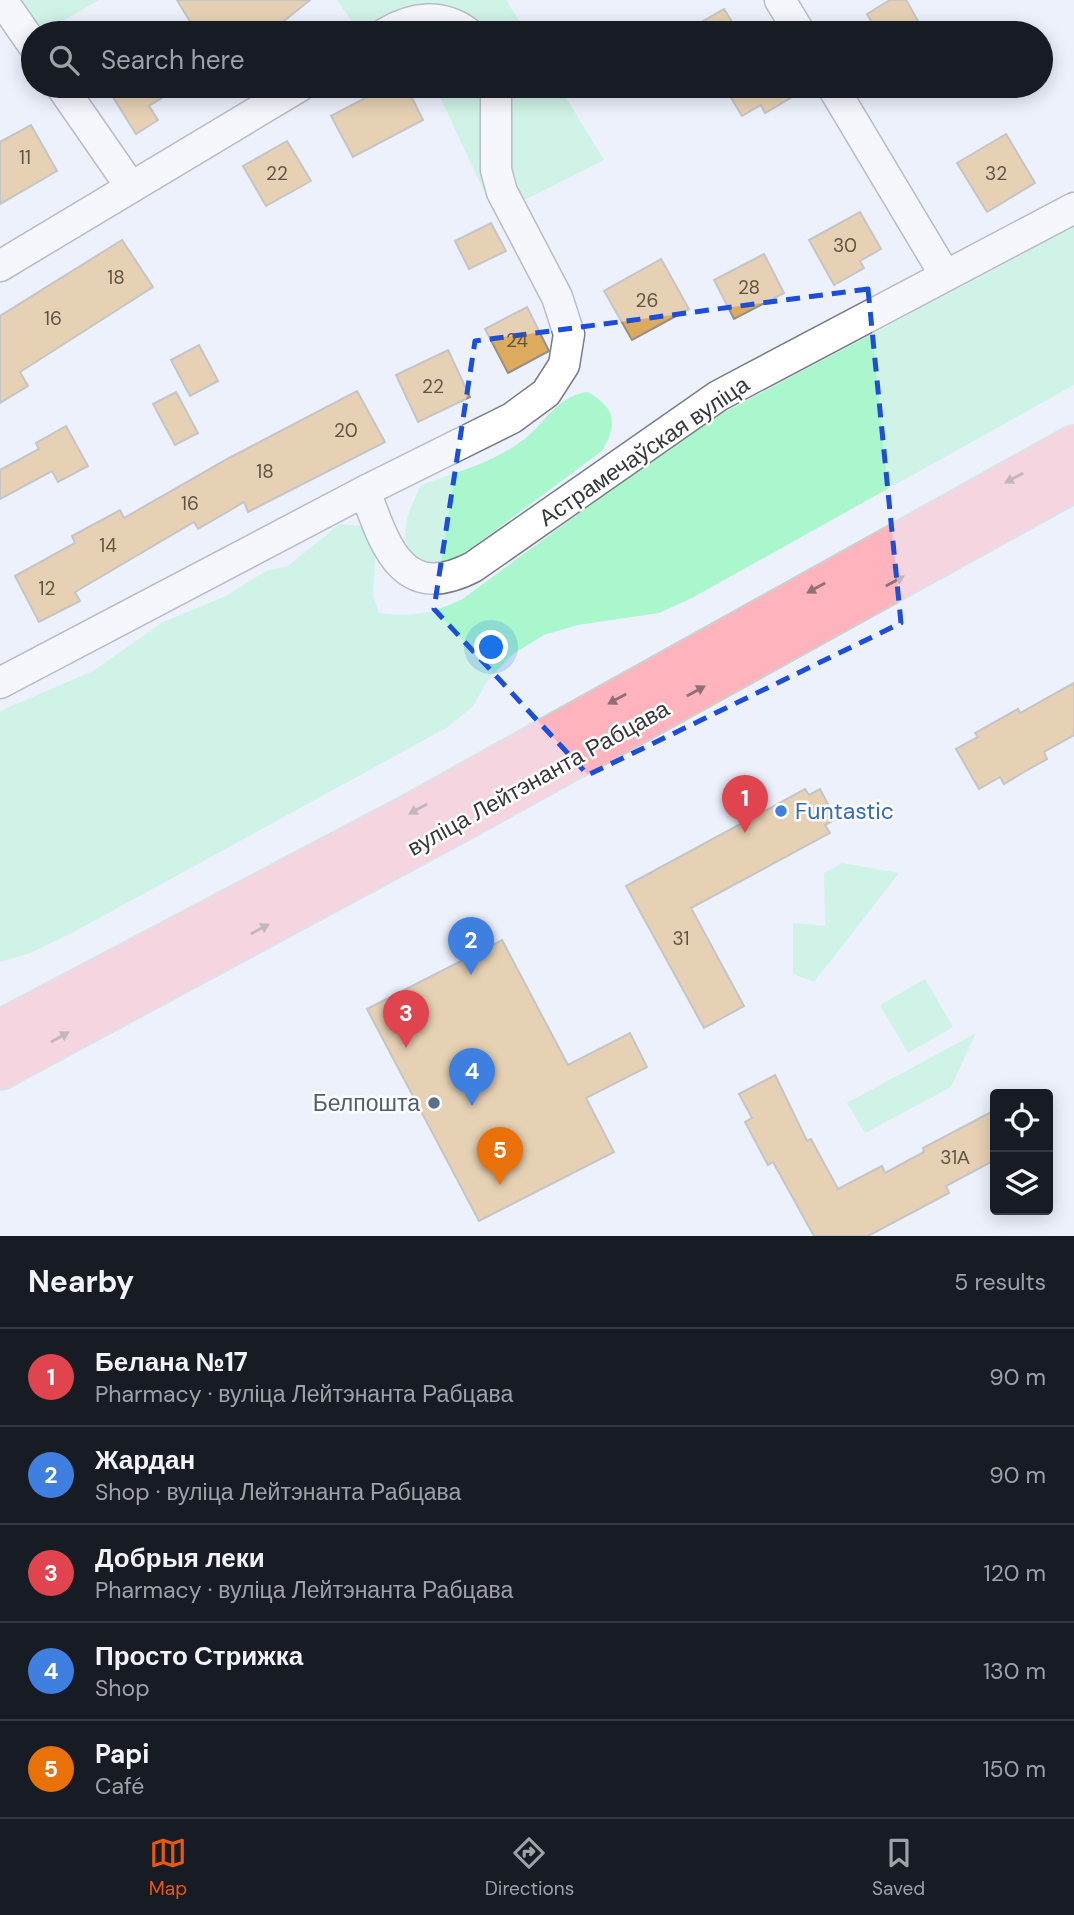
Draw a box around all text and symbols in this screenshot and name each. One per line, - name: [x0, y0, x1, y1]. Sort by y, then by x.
- search box: [21, 21, 1053, 98]
- icon: search: [45, 41, 83, 79]
- text: Search here: [101, 43, 244, 77]
- house number: 11: [19, 145, 31, 170]
- house number: 22: [266, 161, 288, 186]
- house number: 32: [985, 161, 1007, 186]
- house number: 30: [833, 233, 857, 258]
- house number: 18: [107, 265, 125, 290]
- house number: 28: [738, 275, 760, 300]
- house number: 26: [636, 288, 658, 313]
- house number: 16: [44, 306, 62, 331]
- house number: 24: [506, 328, 528, 353]
- street label: Астрамечаўская вуліца: [533, 369, 755, 533]
- house number: 22: [422, 374, 444, 399]
- house number: 20: [334, 418, 358, 443]
- house number: 18: [256, 459, 274, 484]
- one-way arrow: [1005, 472, 1024, 484]
- house number: 16: [181, 491, 199, 516]
- house number: 14: [99, 533, 117, 558]
- one-way arrow: [886, 575, 905, 587]
- house number: 12: [39, 576, 55, 601]
- one-way arrow: [806, 582, 825, 594]
- your location: [474, 630, 508, 664]
- one-way arrow: [687, 685, 706, 697]
- street label: вуліца Лейтэнанта Рабцава: [402, 693, 674, 863]
- one-way arrow: [607, 693, 626, 705]
- pin: 1: [722, 775, 768, 833]
- place label: Funtastic: [795, 796, 894, 826]
- one-way arrow: [408, 803, 428, 815]
- marker: Funtastic: [773, 803, 789, 819]
- pin: 2: [448, 917, 494, 975]
- one-way arrow: [250, 923, 270, 935]
- house number: 31: [673, 926, 689, 951]
- pin: 3: [383, 990, 429, 1048]
- one-way arrow: [50, 1032, 70, 1043]
- pin: 4: [449, 1048, 495, 1106]
- place label: Белпошта: [313, 1088, 420, 1118]
- map controls: [990, 1089, 1053, 1215]
- button: locate: [990, 1089, 1053, 1152]
- marker: Белпошта: [426, 1095, 442, 1111]
- pin: 5: [477, 1127, 523, 1185]
- house number: 31А: [940, 1145, 970, 1170]
- button: layers: [990, 1152, 1053, 1215]
- text: Nearby: [28, 1262, 134, 1301]
- text: 5 results: [954, 1267, 1046, 1297]
- text: Белана №17: [95, 1345, 248, 1379]
- text: 1: [47, 1362, 55, 1392]
- text: 90 m: [989, 1362, 1046, 1392]
- text: Pharmacy · вуліца Лейтэнанта Рабцава: [95, 1379, 513, 1409]
- text: Жардан: [95, 1443, 195, 1477]
- text: 2: [44, 1460, 58, 1490]
- text: 90 m: [989, 1460, 1046, 1490]
- text: Shop · вуліца Лейтэнанта Рабцава: [95, 1477, 461, 1507]
- text: Добрыя леки: [95, 1541, 265, 1575]
- text: 3: [44, 1558, 58, 1588]
- text: 120 m: [983, 1558, 1046, 1588]
- text: Pharmacy · вуліца Лейтэнанта Рабцава: [95, 1575, 513, 1605]
- text: Просто Стрижка: [95, 1639, 303, 1673]
- text: 4: [44, 1656, 58, 1686]
- text: 130 m: [983, 1656, 1046, 1686]
- text: Shop: [95, 1673, 150, 1703]
- text: Papi: [95, 1737, 150, 1771]
- text: 5: [44, 1754, 58, 1784]
- text: 150 m: [982, 1754, 1046, 1784]
- text: Café: [95, 1771, 144, 1801]
- tab: Map: [149, 1834, 187, 1901]
- tab: Directions: [485, 1834, 574, 1901]
- tab: Saved: [872, 1834, 925, 1901]

